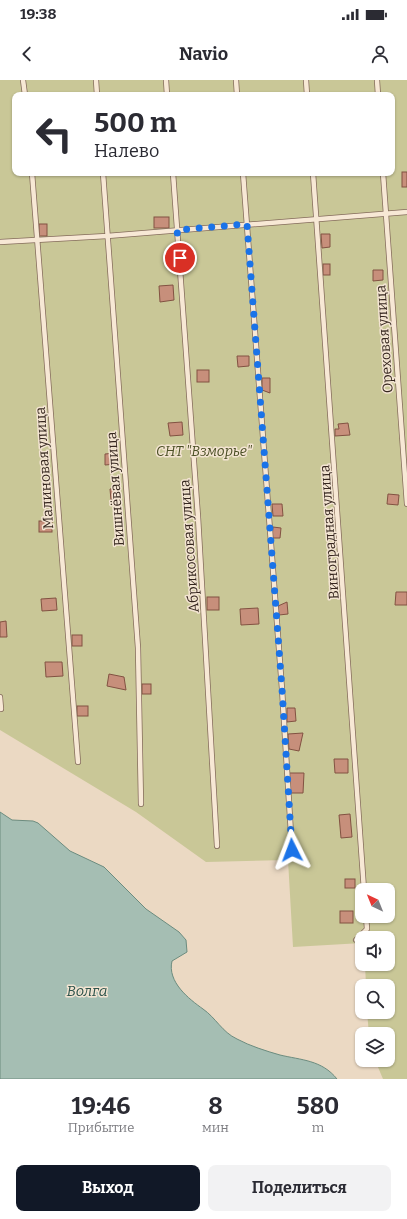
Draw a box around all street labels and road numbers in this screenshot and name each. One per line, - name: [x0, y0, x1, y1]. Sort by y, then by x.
- street label: Ореховая улица: [372, 284, 397, 394]
- street label: Малиновая улица: [32, 406, 57, 530]
- street label: Вишнёвая улица: [103, 431, 128, 547]
- street label: Виноградная улица: [316, 464, 343, 600]
- street label: Абрикосовая улица: [176, 478, 203, 613]

